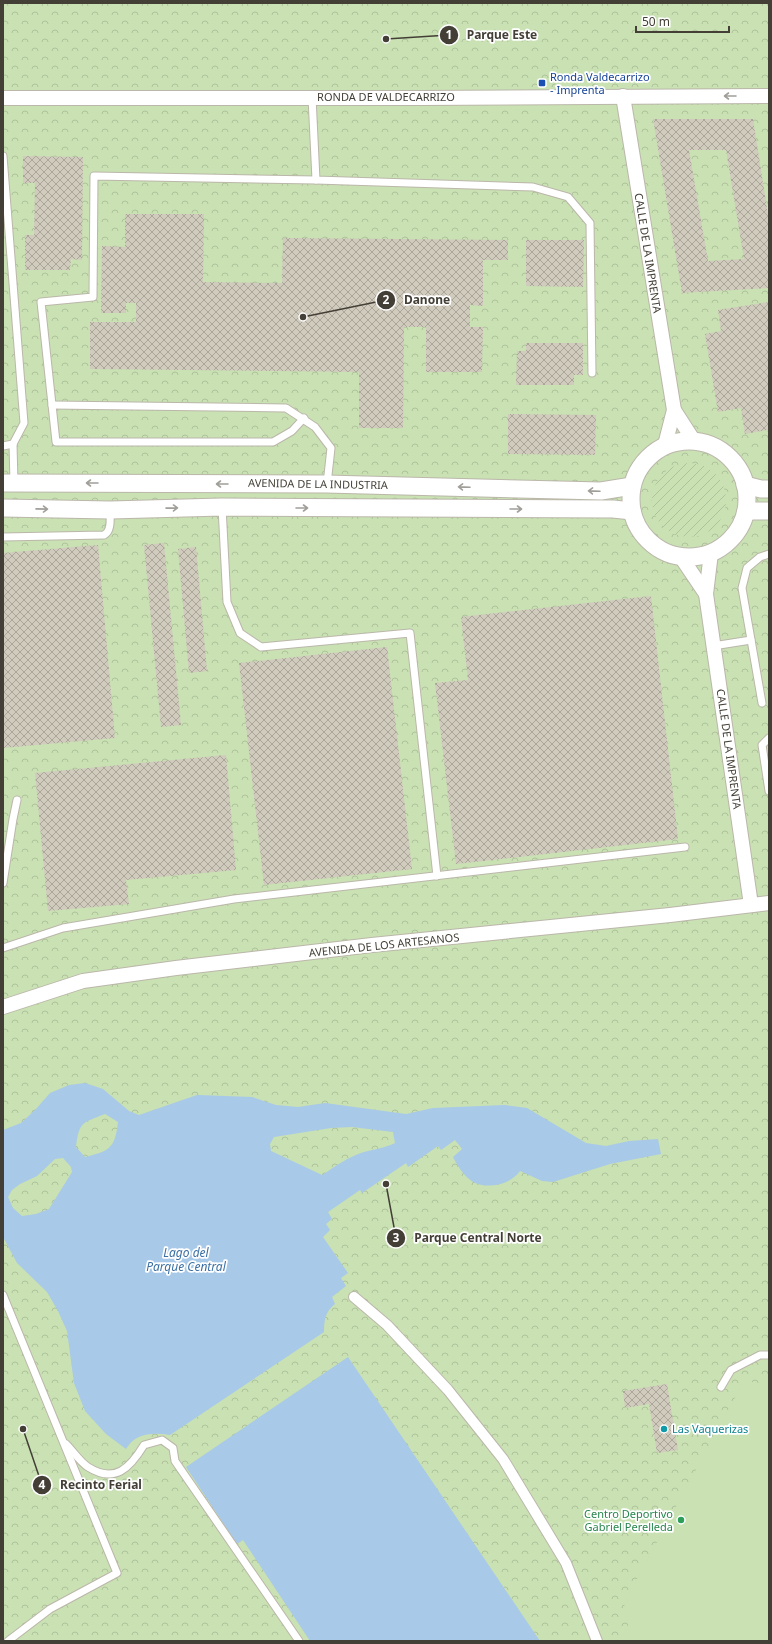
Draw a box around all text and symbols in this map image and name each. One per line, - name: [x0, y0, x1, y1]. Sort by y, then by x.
- scale bar: [636, 8, 729, 34]
- text: 50 m: [642, 13, 670, 30]
- callout: Parque Este: [439, 23, 545, 47]
- text: 1: [446, 26, 452, 43]
- text: Parque Este: [467, 26, 537, 43]
- place label: Ronda Valdecarrizo - Imprenta: [550, 69, 650, 97]
- marker: Ronda Valdecarrizo - Imprenta: [537, 78, 547, 88]
- street label: RONDA DE VALDECARRIZO: [317, 89, 455, 104]
- one-way arrow: [724, 92, 737, 100]
- street label: CALLE DE LA IMPRENTA: [632, 192, 666, 315]
- callout: Danone: [376, 288, 458, 312]
- text: 2: [383, 291, 390, 308]
- text: Danone: [404, 291, 450, 308]
- street label: AVENIDA DE LA INDUSTRIA: [248, 475, 389, 492]
- one-way arrow: [86, 479, 99, 487]
- one-way arrow: [216, 480, 229, 488]
- one-way arrow: [458, 483, 471, 491]
- one-way arrow: [588, 487, 601, 495]
- one-way arrow: [295, 504, 308, 512]
- one-way arrow: [35, 505, 48, 513]
- one-way arrow: [165, 505, 178, 512]
- one-way arrow: [509, 505, 522, 513]
- street label: CALLE DE LA IMPRENTA: [714, 688, 745, 811]
- street label: AVENIDA DE LOS ARTESANOS: [308, 929, 460, 960]
- callout: Parque Central Norte: [386, 1226, 549, 1250]
- text: 3: [393, 1229, 400, 1246]
- text: Parque Central Norte: [414, 1229, 542, 1246]
- water label: Lago del Parque Central: [146, 1244, 227, 1275]
- place label: Las Vaquerizas: [672, 1421, 748, 1436]
- marker: Las Vaquerizas: [659, 1424, 669, 1434]
- callout: Recinto Ferial: [32, 1473, 150, 1497]
- text: 4: [39, 1476, 46, 1493]
- text: Recinto Ferial: [60, 1476, 142, 1493]
- place label: Centro Deportivo Gabriel Perelleda: [584, 1506, 673, 1534]
- marker: Centro Deportivo Gabriel Perelleda: [676, 1515, 686, 1525]

